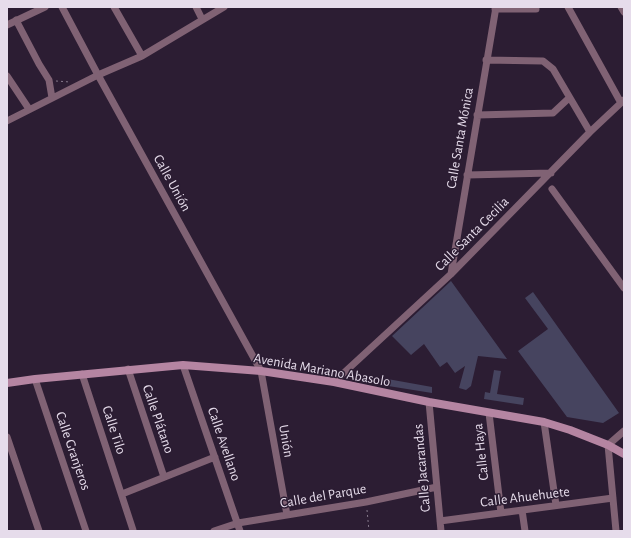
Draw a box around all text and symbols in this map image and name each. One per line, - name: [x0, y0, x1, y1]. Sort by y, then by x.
- street label: Calle Santa Mónica: [443, 86, 477, 190]
- street label: Calle Unión: [150, 152, 194, 214]
- street label: Calle Santa Cecilia: [431, 193, 513, 275]
- street label: Avenida Mariano Abasolo: [252, 350, 392, 390]
- street label: Calle Plátano: [138, 382, 178, 456]
- street label: Calle Tilo: [98, 404, 130, 456]
- street label: Calle Avellano: [204, 405, 244, 483]
- street label: Calle Granjeros: [52, 409, 94, 493]
- street label: Unión: [275, 423, 297, 459]
- street label: Calle Jacarandas: [410, 423, 434, 513]
- street label: Calle Haya: [470, 423, 492, 481]
- street label: Calle del Parque: [279, 480, 367, 512]
- street label: Calle Ahuehuete: [479, 483, 571, 511]

